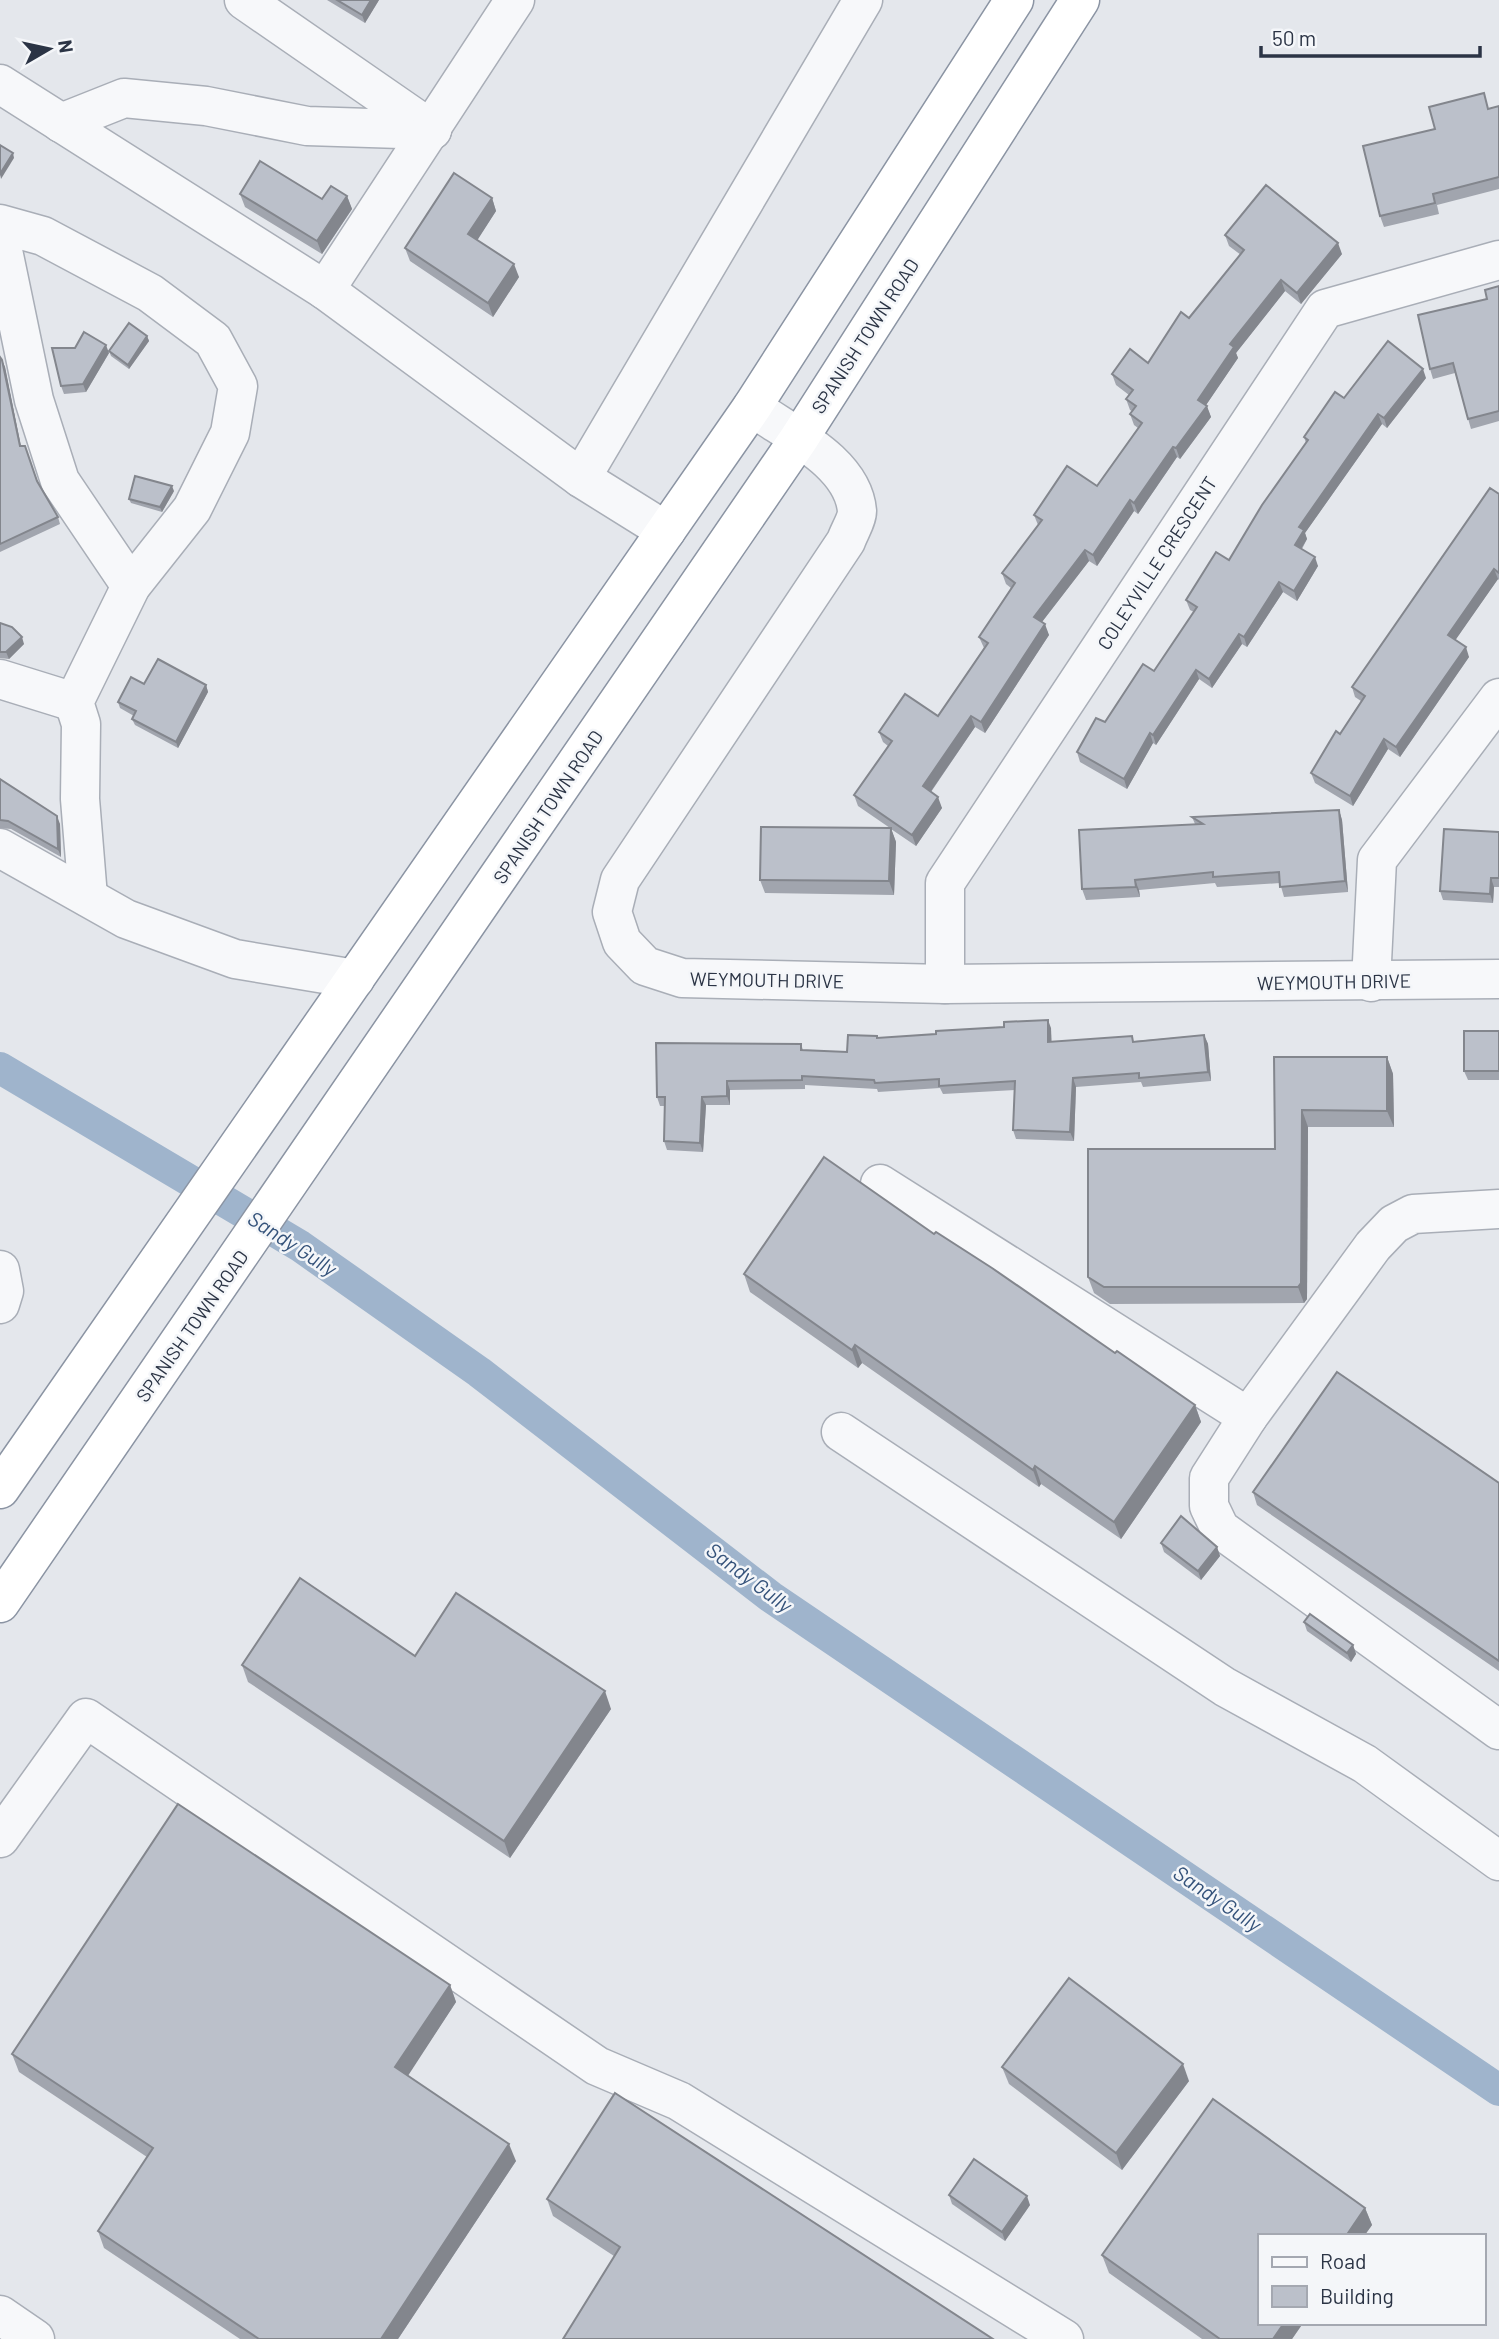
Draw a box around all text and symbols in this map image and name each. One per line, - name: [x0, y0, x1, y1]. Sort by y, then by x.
- north arrow: [14, 14, 84, 84]
- scale bar: [1261, 14, 1480, 58]
- text: 50 m: [1272, 25, 1316, 50]
- text: N: [54, 38, 79, 54]
- street label: SPANISH TOWN ROAD: [806, 254, 923, 417]
- street label: COLEYVILLE CRESCENT: [1092, 472, 1221, 654]
- street label: SPANISH TOWN ROAD: [488, 726, 607, 888]
- street label: WEYMOUTH DRIVE: [690, 967, 844, 992]
- street label: WEYMOUTH DRIVE: [1257, 969, 1411, 994]
- water label: Sandy Gully: [244, 1205, 342, 1281]
- street label: SPANISH TOWN ROAD: [131, 1245, 253, 1406]
- water label: Sandy Gully: [702, 1537, 798, 1617]
- water label: Sandy Gully: [1169, 1859, 1267, 1937]
- legend: [1258, 2234, 1485, 2325]
- text: Road: [1320, 2248, 1366, 2273]
- text: Building: [1320, 2283, 1394, 2308]

